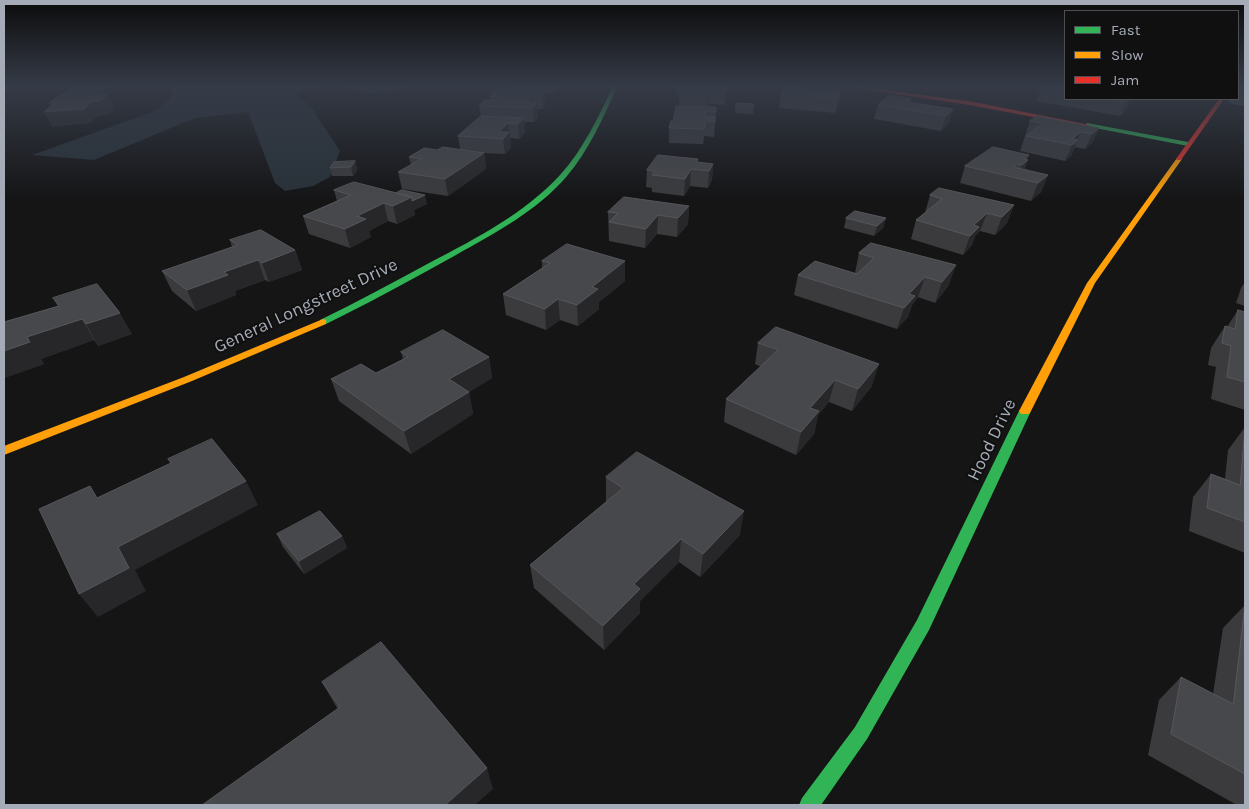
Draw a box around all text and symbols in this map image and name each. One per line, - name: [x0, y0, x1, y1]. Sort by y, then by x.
- legend: [1064, 10, 1239, 100]
- text: Fast: [1111, 21, 1140, 39]
- text: Slow: [1111, 46, 1143, 64]
- text: Jam: [1111, 71, 1139, 89]
- street label: General Longstreet Drive: [211, 254, 401, 358]
- street label: Hood Drive: [963, 395, 1021, 485]

